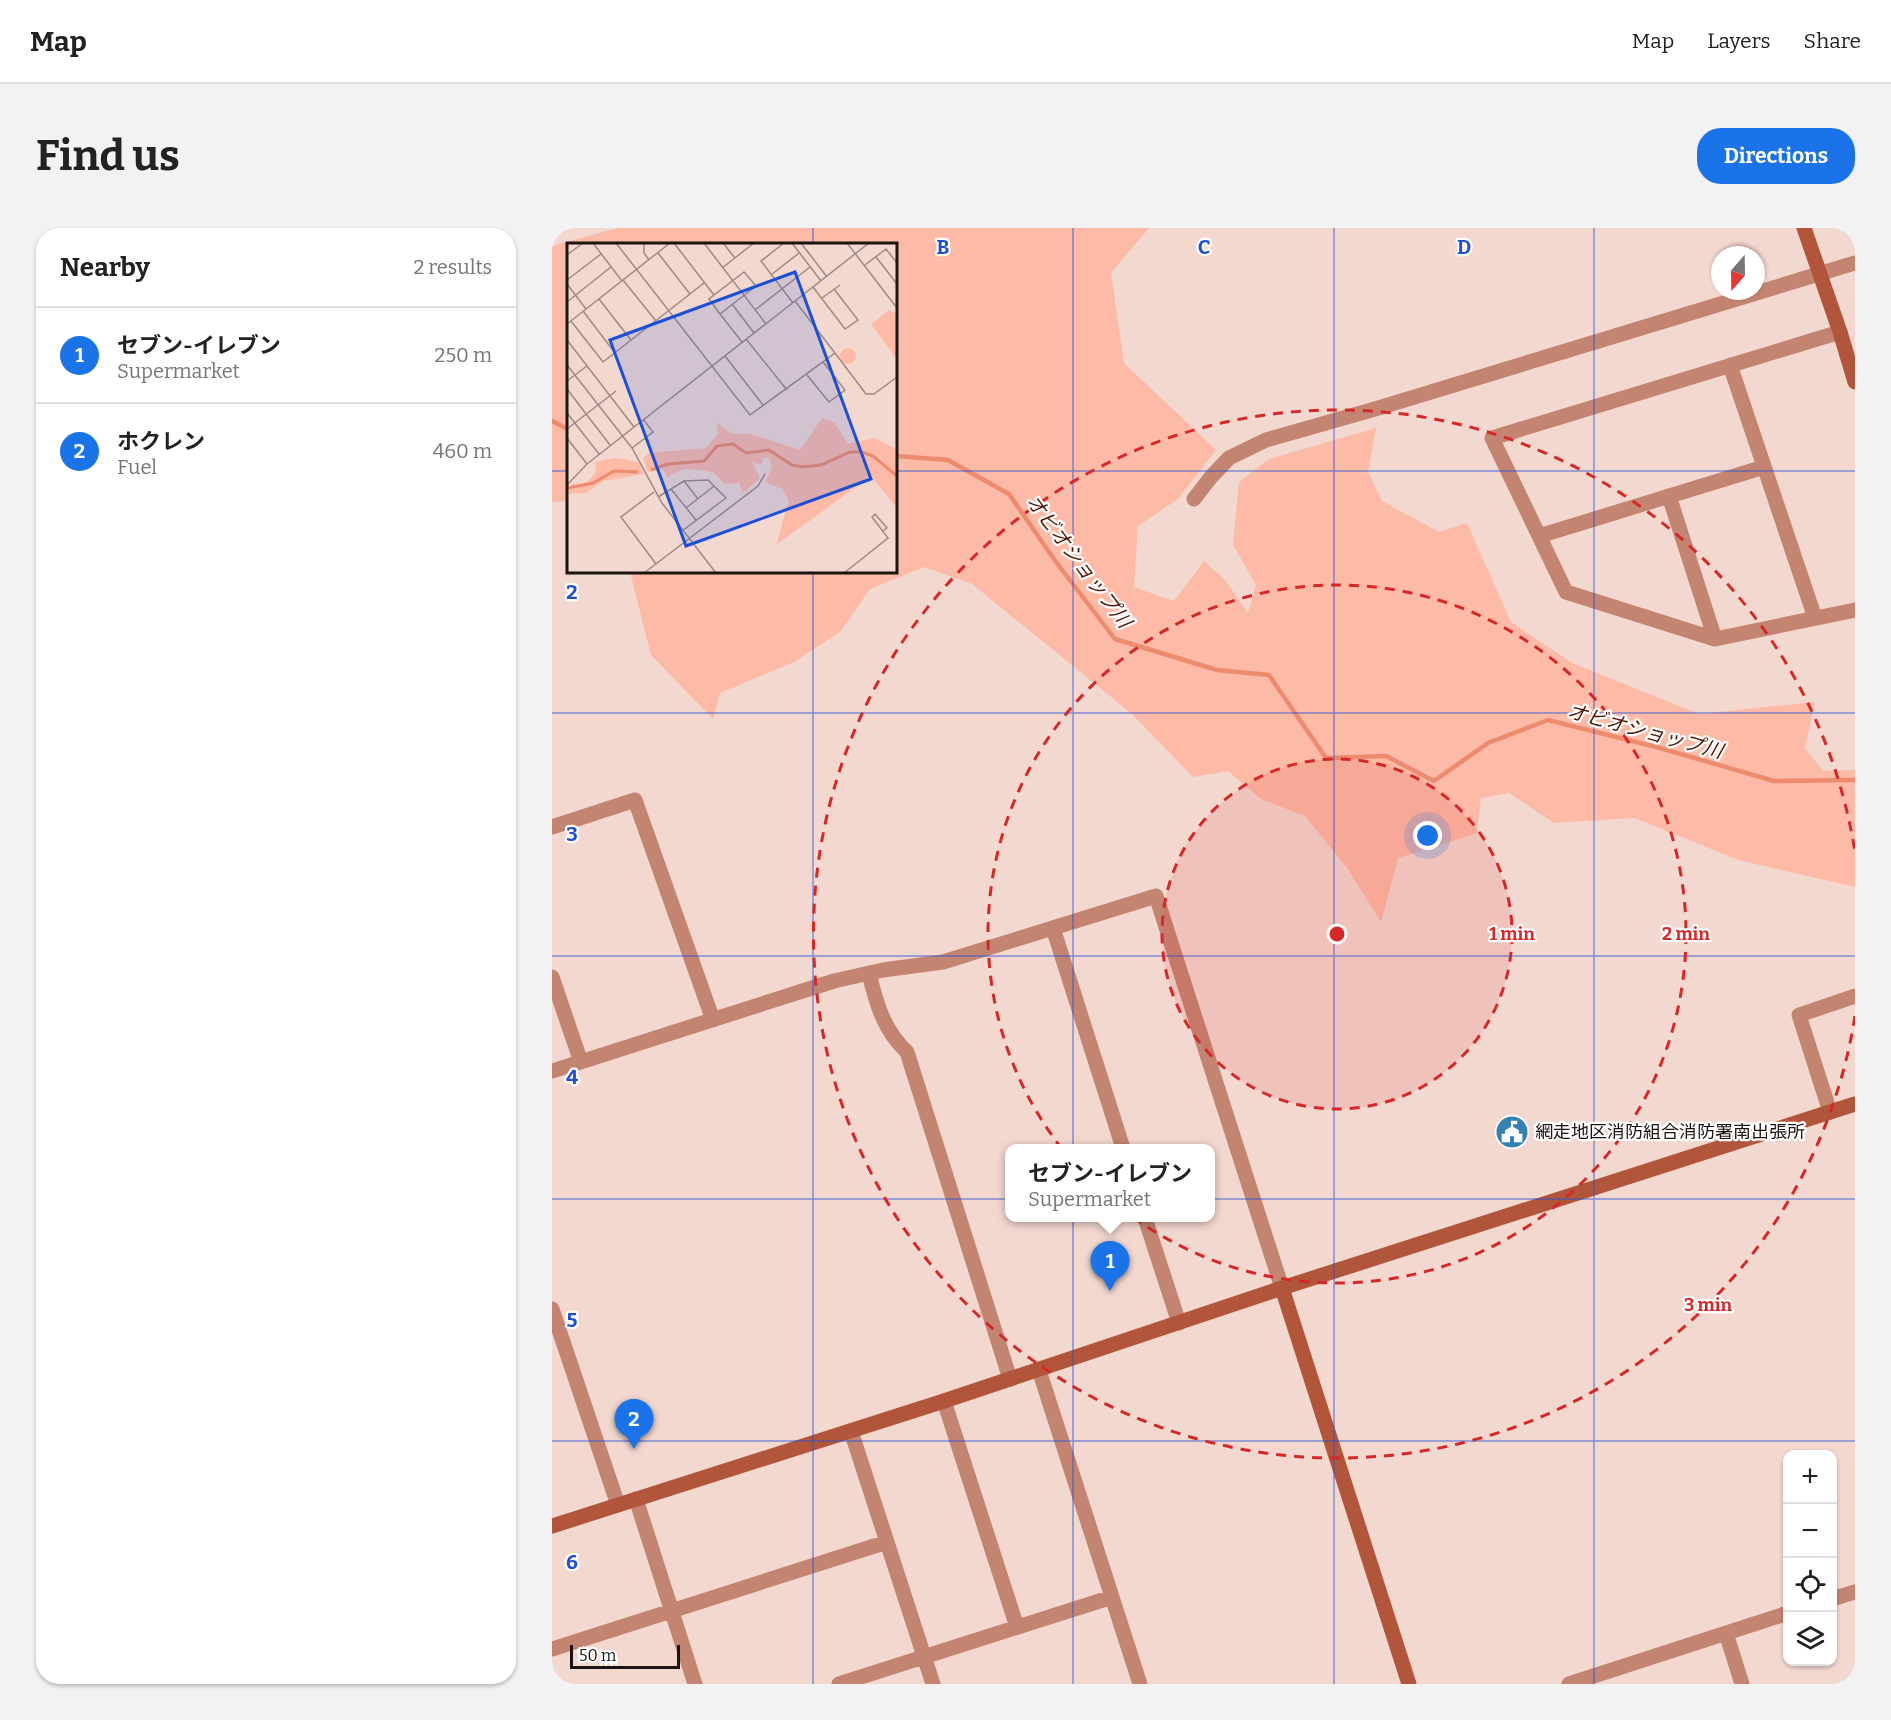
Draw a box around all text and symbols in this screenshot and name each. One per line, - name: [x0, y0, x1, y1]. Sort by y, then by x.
- text: Map: [30, 25, 87, 58]
- text: Map: [1632, 28, 1674, 54]
- text: Layers: [1707, 28, 1771, 54]
- text: Share: [1804, 28, 1861, 54]
- button: Directions: [1697, 128, 1855, 184]
- text: Find us: [36, 131, 180, 181]
- text: B: [937, 235, 950, 259]
- text: C: [1198, 235, 1210, 259]
- text: D: [1457, 235, 1471, 259]
- inset map: [567, 243, 897, 573]
- north arrow: [1711, 246, 1765, 300]
- text: Nearby: [60, 252, 150, 283]
- text: 2 results: [413, 255, 492, 279]
- text: セブン-イレブン: [117, 332, 281, 359]
- text: 1: [75, 343, 84, 367]
- text: 250 m: [435, 343, 492, 367]
- text: Supermarket: [117, 359, 240, 383]
- text: ホクレン: [117, 428, 205, 455]
- text: 2: [74, 439, 85, 463]
- text: 460 m: [433, 439, 492, 463]
- text: Fuel: [117, 455, 157, 479]
- water label: オビオショップ川: [1021, 490, 1138, 634]
- text: 2: [566, 580, 578, 604]
- water label: オビオショップ川: [1565, 699, 1727, 764]
- your location: [1413, 821, 1442, 850]
- text: 3: [566, 822, 578, 846]
- text: 1 min: [1489, 923, 1535, 945]
- text: 2 min: [1662, 923, 1710, 945]
- centre of rings: [1327, 924, 1347, 944]
- text: 4: [566, 1065, 578, 1089]
- public building icon: 網走地区消防組合消防署南出張所: [1494, 1114, 1530, 1150]
- place label: 網走地区消防組合消防署南出張所: [1535, 1121, 1805, 1143]
- popup: [1005, 1144, 1215, 1222]
- text: セブン-イレブン: [1028, 1160, 1192, 1187]
- text: Supermarket: [1028, 1187, 1151, 1211]
- pin: 1: [1090, 1242, 1130, 1291]
- text: 3 min: [1684, 1294, 1732, 1316]
- text: 5: [567, 1308, 578, 1332]
- pin: 2: [614, 1400, 653, 1449]
- map controls: [1783, 1450, 1837, 1666]
- button: +: [1783, 1450, 1837, 1504]
- button: −: [1783, 1504, 1837, 1558]
- text: 6: [566, 1550, 578, 1574]
- button: locate: [1783, 1558, 1837, 1612]
- button: layers: [1783, 1612, 1837, 1666]
- scale bar: [570, 1642, 680, 1670]
- text: 50 m: [579, 1646, 616, 1665]

